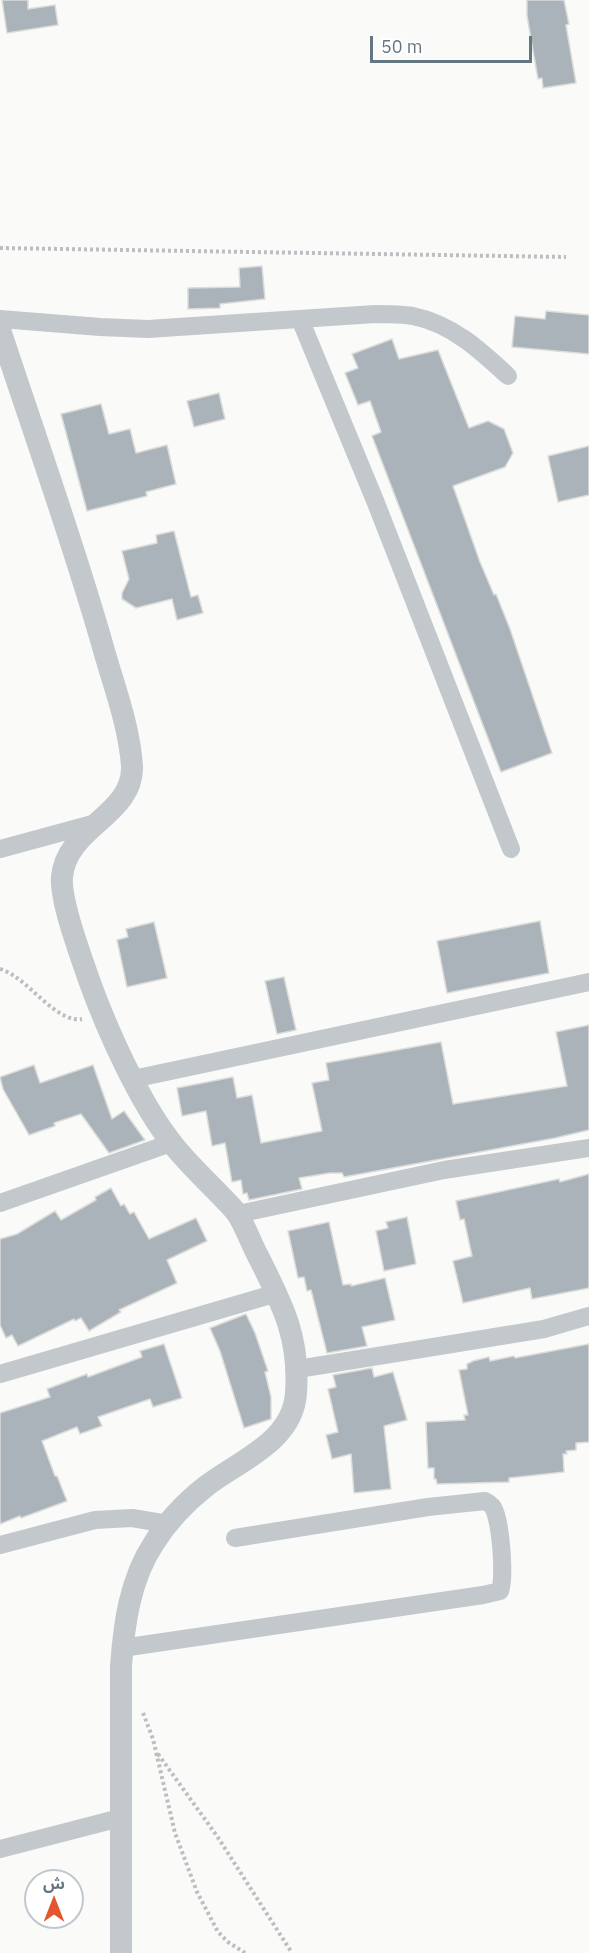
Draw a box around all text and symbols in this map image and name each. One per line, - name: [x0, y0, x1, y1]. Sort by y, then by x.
- scale bar: [373, 24, 535, 62]
- text: 50 m: [381, 35, 423, 58]
- north arrow: [24, 1869, 84, 1929]
- text: ش: [43, 1873, 65, 1893]

